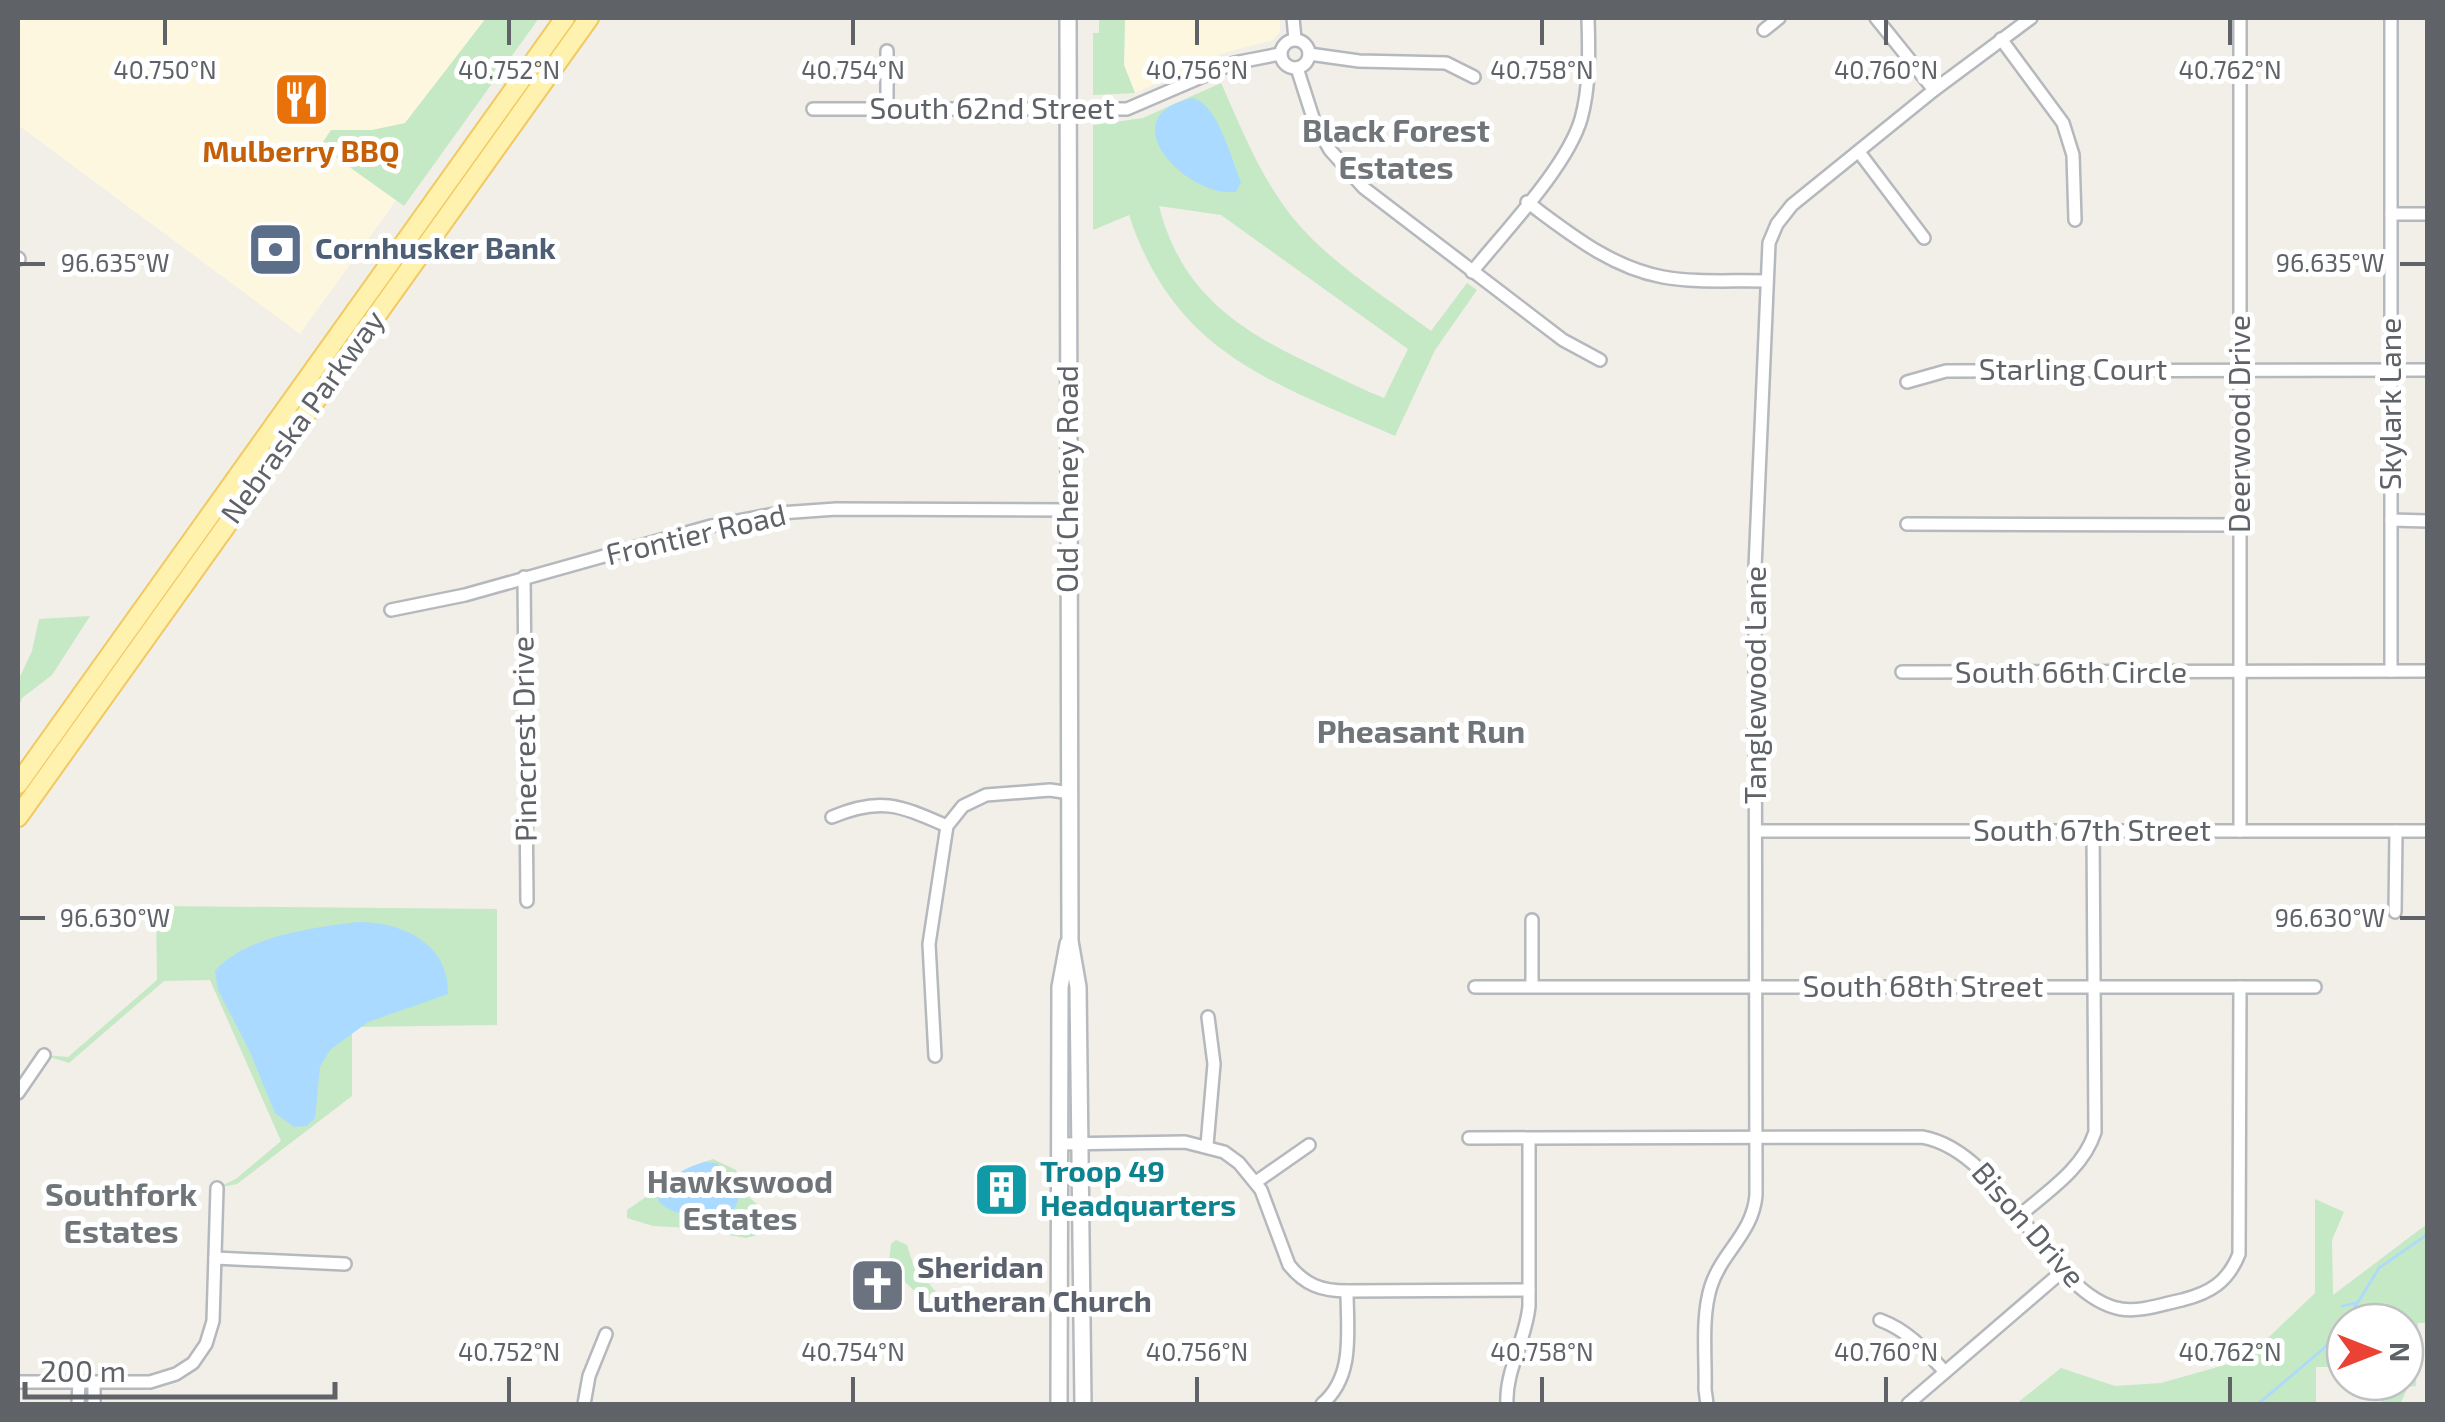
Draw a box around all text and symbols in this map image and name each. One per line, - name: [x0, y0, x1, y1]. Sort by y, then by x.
- text: 40.750°N: [113, 54, 217, 84]
- text: 40.752°N: [458, 54, 560, 84]
- text: 40.754°N: [801, 54, 905, 84]
- text: 40.756°N: [1146, 54, 1248, 84]
- text: 40.758°N: [1490, 54, 1594, 84]
- text: 40.760°N: [1834, 54, 1938, 84]
- text: 40.762°N: [2178, 54, 2282, 84]
- restaurant icon: Mulberry BBQ: [271, 69, 331, 129]
- street label: South 62nd Street: [869, 89, 1115, 125]
- district label: Black Forest Estates: [1302, 110, 1490, 185]
- place label: Mulberry BBQ: [202, 132, 400, 169]
- bank icon: Cornhusker Bank: [246, 219, 306, 279]
- place label: Cornhusker Bank: [315, 229, 556, 265]
- text: 96.635°W: [61, 247, 169, 277]
- text: 96.635°W: [2276, 247, 2384, 277]
- street label: Nebraska Parkway: [212, 302, 391, 529]
- street label: Deerwood Drive: [2220, 315, 2256, 533]
- street label: Skylark Lane: [2371, 318, 2407, 490]
- street label: Starling Court: [1979, 350, 2167, 386]
- street label: Old Cheney Road: [1048, 365, 1084, 593]
- street label: Frontier Road: [602, 495, 789, 571]
- street label: Tanglewood Lane: [1736, 566, 1772, 804]
- street label: Pinecrest Drive: [503, 636, 543, 842]
- street label: South 66th Circle: [1955, 653, 2187, 689]
- district label: Pheasant Run: [1317, 711, 1525, 749]
- street label: South 67th Street: [1973, 811, 2211, 847]
- text: 96.630°W: [60, 902, 170, 932]
- text: 96.630°W: [2275, 902, 2385, 932]
- street label: South 68th Street: [1803, 967, 2043, 1003]
- place label: Troop 49 Headquarters: [1040, 1152, 1236, 1222]
- street label: Bison Drive: [1966, 1154, 2094, 1293]
- building icon: Troop 49 Headquarters: [971, 1159, 1031, 1219]
- district label: Hawkswood Estates: [647, 1161, 833, 1236]
- district label: Southfork Estates: [45, 1174, 197, 1249]
- place label: Sheridan Lutheran Church: [917, 1248, 1152, 1318]
- church icon: Sheridan Lutheran Church: [848, 1255, 908, 1315]
- north arrow: [2325, 1302, 2425, 1402]
- text: 40.752°N: [458, 1336, 560, 1366]
- text: 40.754°N: [801, 1336, 905, 1366]
- text: 40.756°N: [1146, 1336, 1248, 1366]
- text: 40.758°N: [1490, 1336, 1594, 1366]
- text: 40.760°N: [1834, 1336, 1938, 1366]
- text: 40.762°N: [2178, 1336, 2282, 1366]
- scale bar: [25, 1337, 335, 1399]
- text: N: [2384, 1342, 2418, 1362]
- text: 200 m: [40, 1352, 126, 1388]

